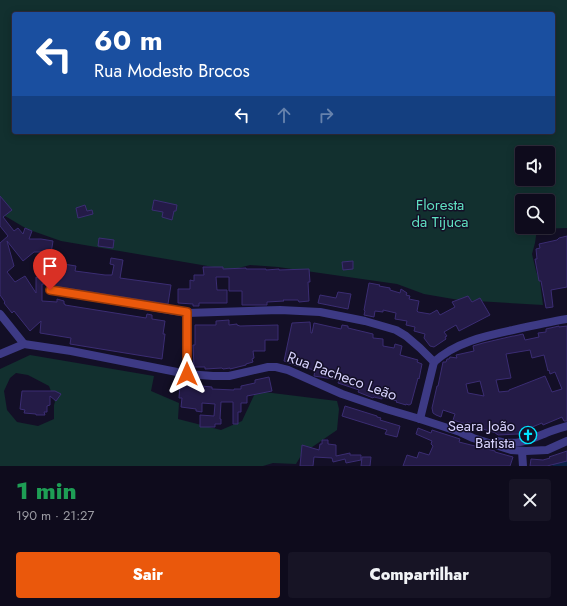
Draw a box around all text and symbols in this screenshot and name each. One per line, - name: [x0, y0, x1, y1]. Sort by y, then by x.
- text: 60 m: [94, 20, 163, 61]
- icon: left: [28, 28, 80, 80]
- text: Rua Modesto Brocos: [94, 58, 250, 84]
- icon: left: [231, 104, 253, 126]
- icon: ahead: [273, 104, 295, 126]
- icon: right: [315, 104, 337, 126]
- map controls: [515, 146, 555, 234]
- button: sound: [515, 146, 555, 186]
- park label: Floresta da Tijuca: [411, 194, 469, 233]
- button: search: [515, 194, 555, 234]
- pin: [33, 249, 67, 290]
- icon: arrive: [39, 255, 61, 277]
- street label: Rua Pacheco Leão: [284, 346, 400, 406]
- position arrow: [166, 353, 208, 395]
- place label: Seara João Batista: [448, 415, 515, 454]
- church icon: Seara João Batista: [518, 425, 538, 445]
- text: 1 min: [16, 473, 77, 508]
- button: close: [509, 479, 551, 521]
- text: 190 m · 21:27: [16, 506, 94, 525]
- button: Sair: [16, 552, 280, 598]
- button: Compartilhar: [288, 552, 551, 598]

